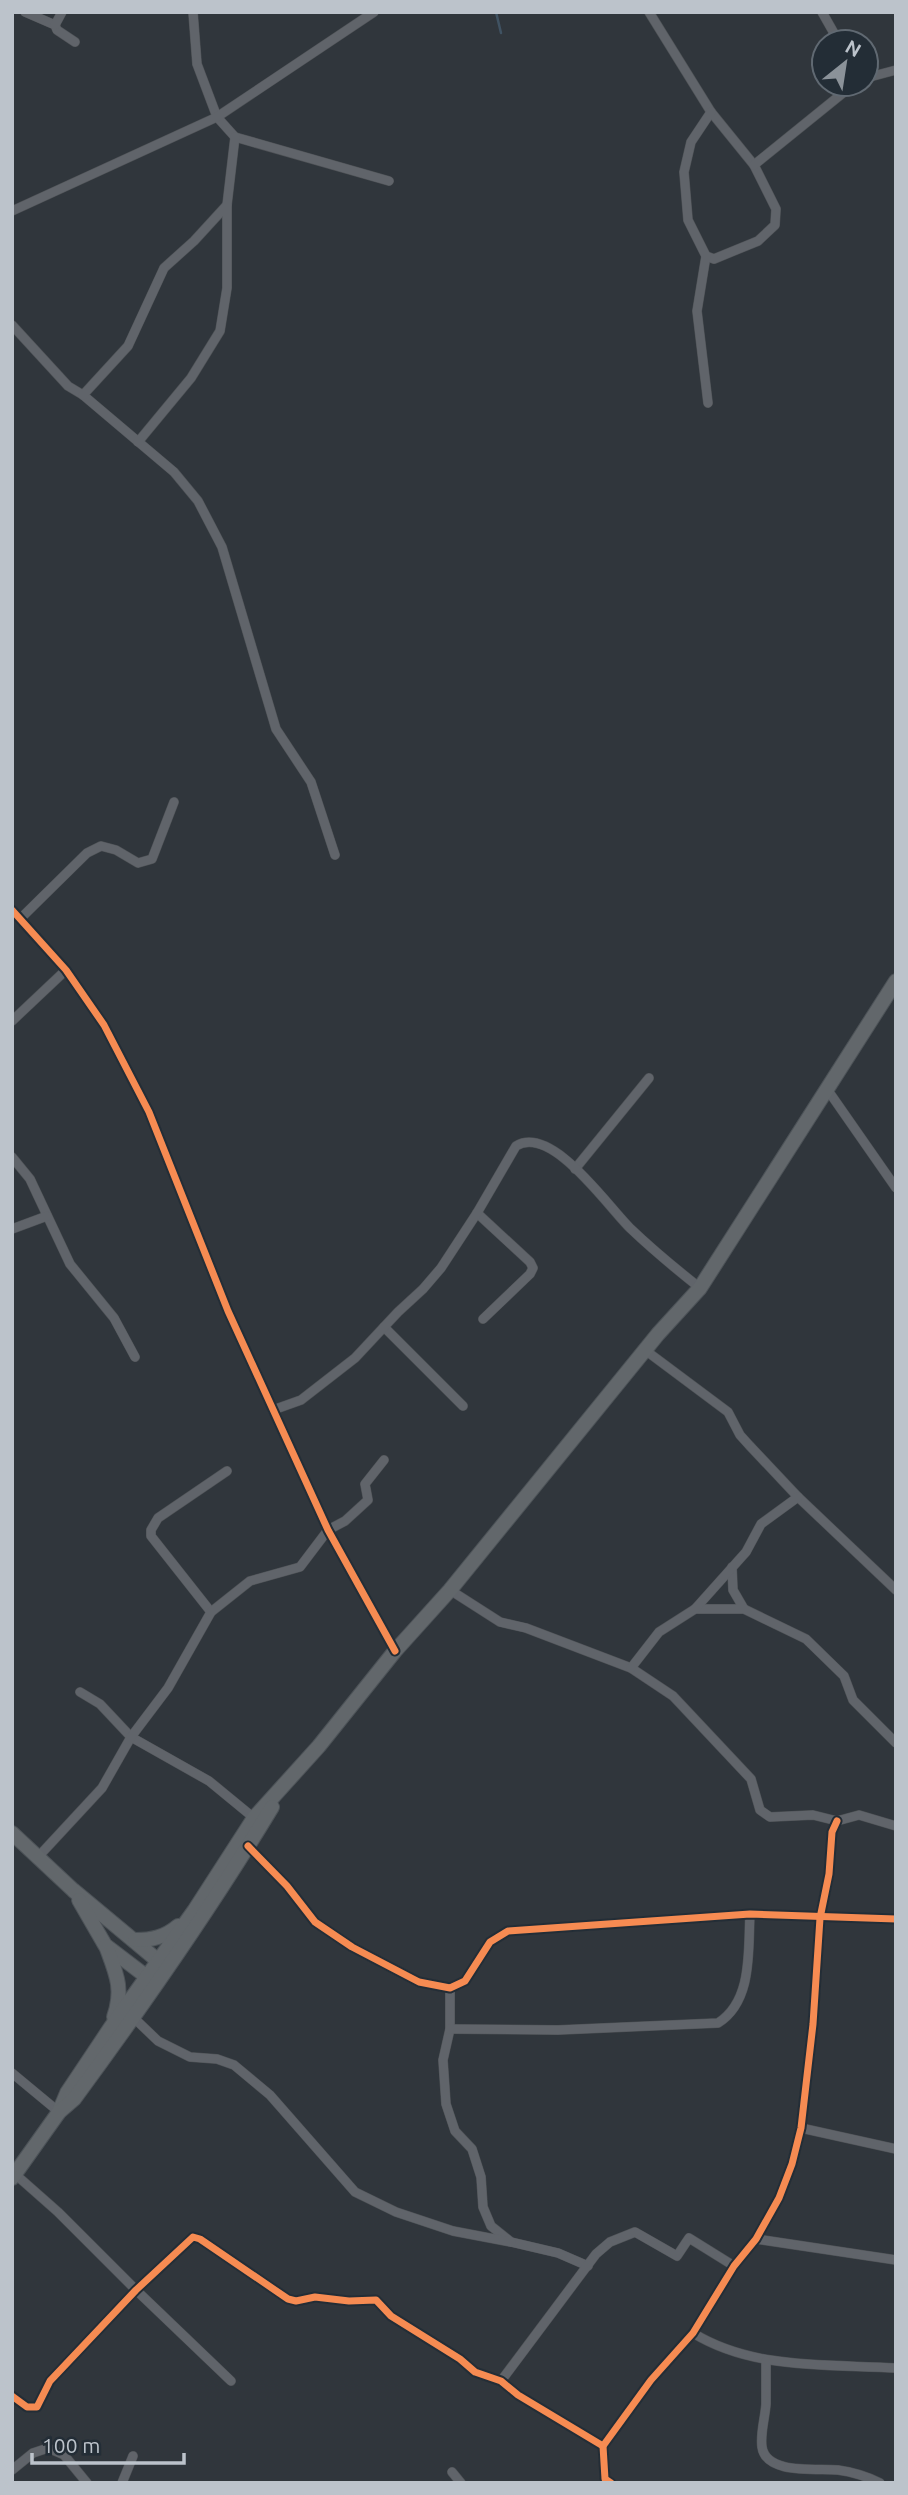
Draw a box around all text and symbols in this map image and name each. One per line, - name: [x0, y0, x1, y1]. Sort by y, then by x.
- north arrow: [810, 28, 880, 98]
- text: N: [842, 35, 865, 61]
- scale bar: [32, 2422, 184, 2466]
- text: 100 m: [42, 2433, 100, 2457]

